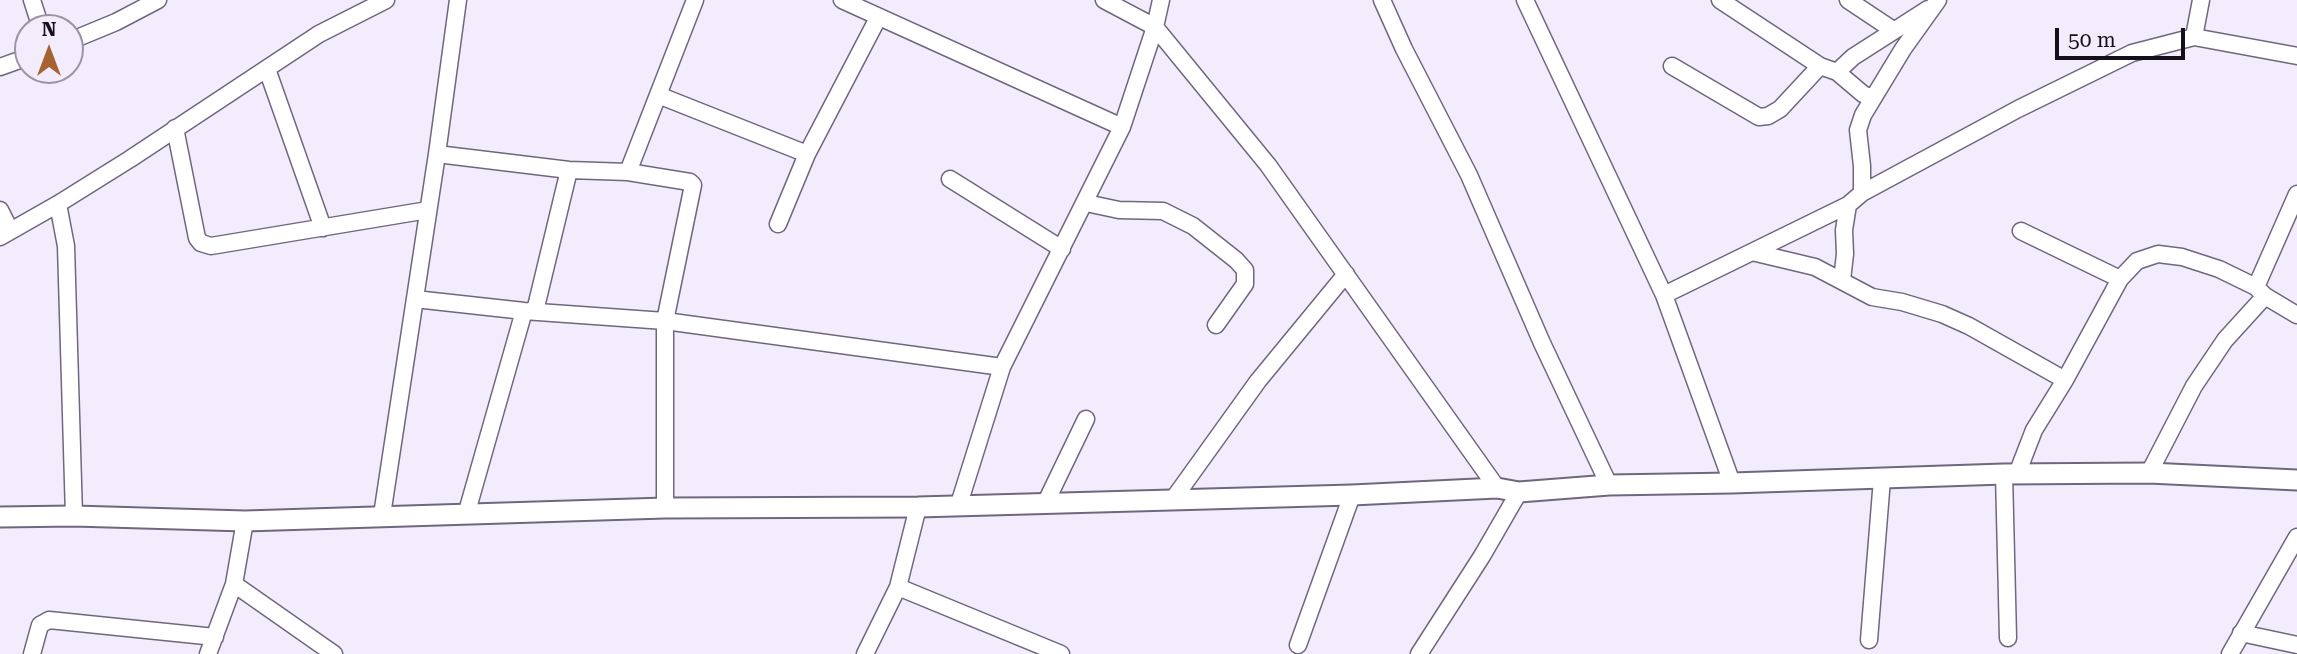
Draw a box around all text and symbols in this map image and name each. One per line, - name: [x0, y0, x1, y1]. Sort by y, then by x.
- north arrow: [14, 14, 84, 84]
- scale bar: [2059, 14, 2188, 58]
- text: N: [42, 18, 56, 41]
- text: 50 m: [2068, 28, 2116, 52]

